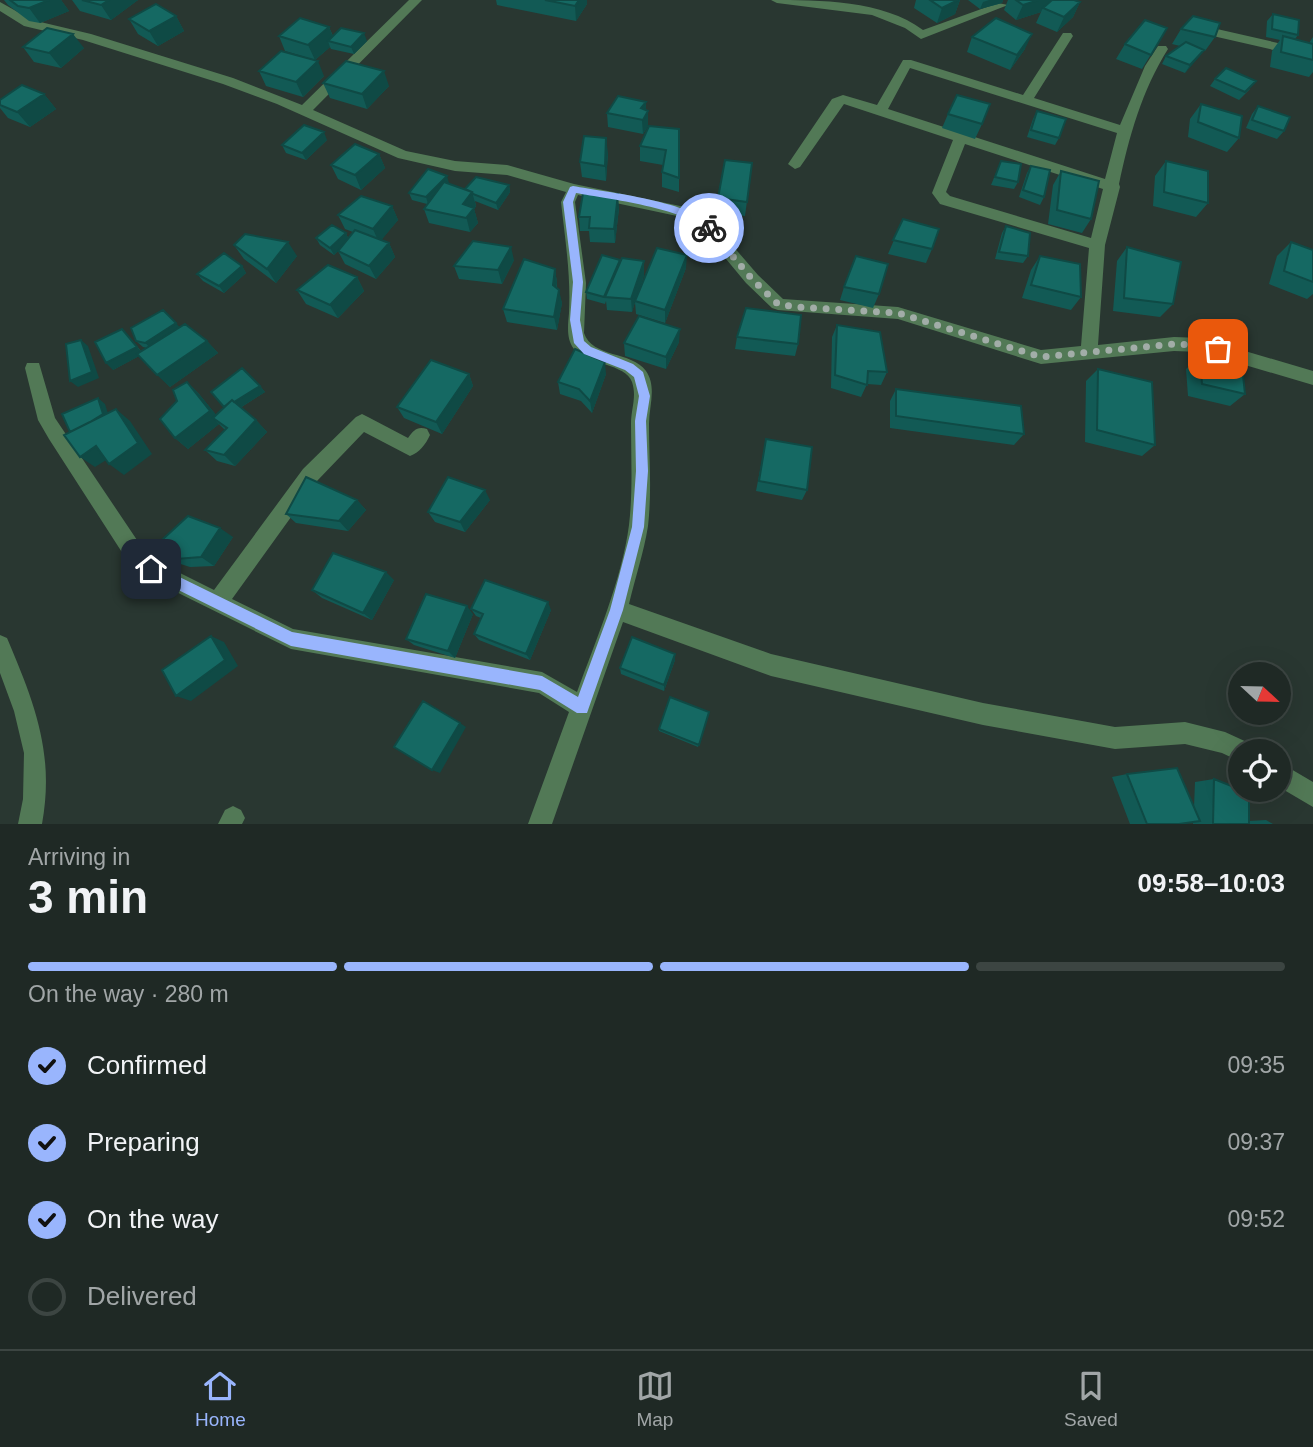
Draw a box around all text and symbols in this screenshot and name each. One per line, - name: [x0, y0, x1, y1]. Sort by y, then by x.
- courier: [674, 193, 744, 263]
- icon: bike: [690, 209, 728, 247]
- pin: [1188, 319, 1248, 379]
- icon: bag: [1199, 330, 1237, 368]
- pin: [121, 539, 181, 599]
- icon: home: [132, 550, 170, 588]
- north arrow: [1228, 662, 1292, 724]
- map controls: [1228, 662, 1291, 802]
- button: locate: [1228, 739, 1291, 802]
- text: Arriving in: [28, 844, 130, 870]
- text: 09:58–10:03: [1138, 868, 1285, 898]
- text: 3 min: [28, 871, 148, 923]
- text: On the way · 280 m: [28, 981, 229, 1007]
- icon: check: [28, 1047, 66, 1085]
- text: Confirmed: [87, 1050, 207, 1080]
- text: 09:35: [1227, 1052, 1285, 1078]
- icon: check: [28, 1124, 66, 1162]
- text: Preparing: [87, 1127, 200, 1157]
- text: 09:37: [1227, 1129, 1285, 1155]
- icon: check: [28, 1201, 66, 1239]
- text: On the way: [87, 1204, 219, 1234]
- text: 09:52: [1227, 1206, 1285, 1232]
- text: Delivered: [87, 1281, 197, 1311]
- tab: Home: [195, 1367, 246, 1431]
- tab: Map: [636, 1367, 674, 1431]
- tab: Saved: [1064, 1367, 1118, 1431]

